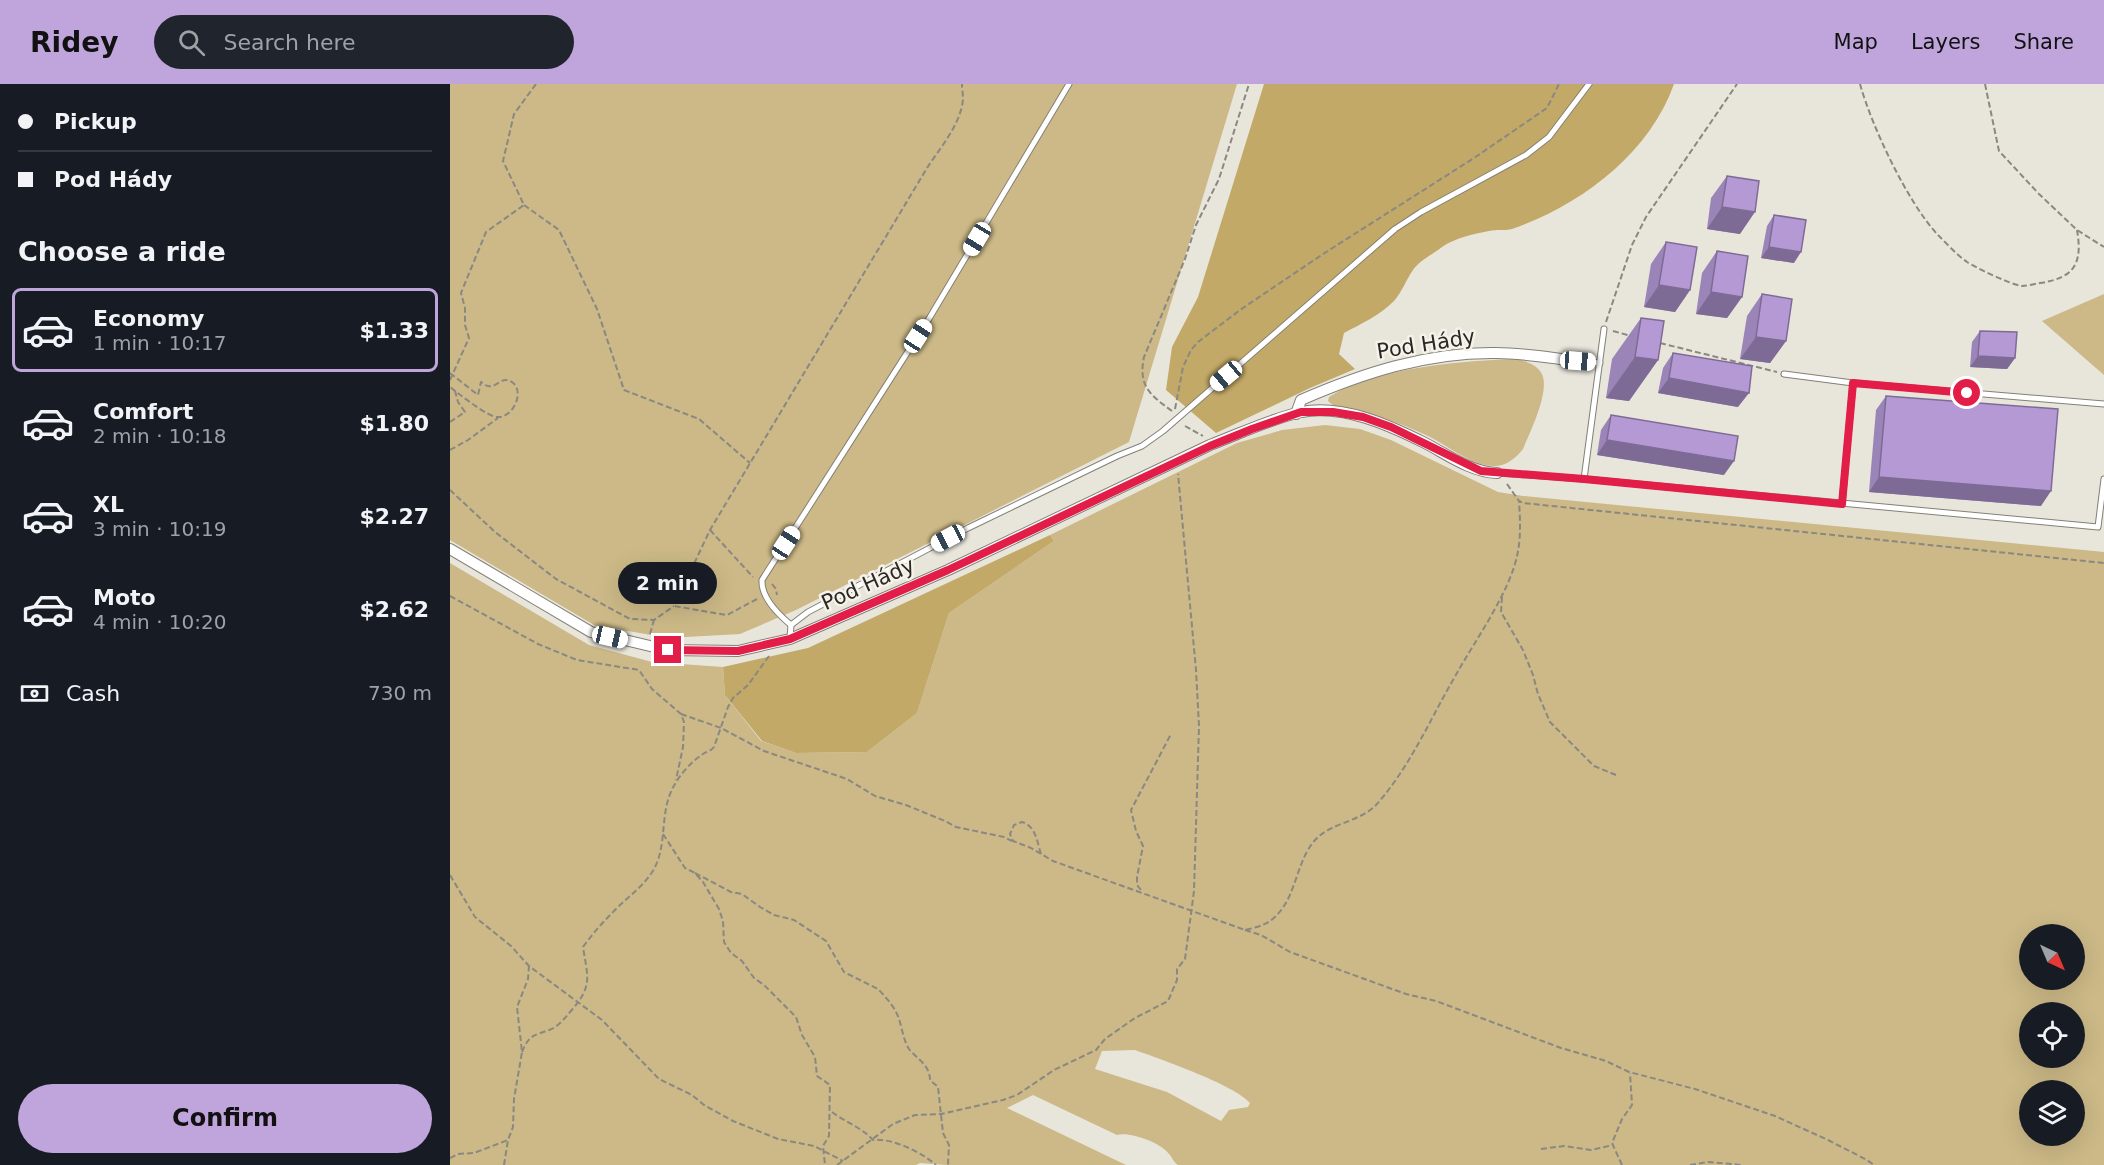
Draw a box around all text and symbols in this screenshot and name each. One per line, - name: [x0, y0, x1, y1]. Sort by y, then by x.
- search box: [154, 15, 574, 69]
- text: Ridey: [30, 26, 118, 59]
- icon: search: [175, 26, 208, 59]
- text: Search here: [223, 30, 356, 55]
- text: Map: [1834, 30, 1878, 54]
- text: Layers: [1911, 30, 1980, 54]
- text: Share: [2013, 30, 2074, 54]
- text: Pickup: [54, 109, 137, 134]
- text: Pod Hády: [54, 167, 172, 192]
- car: [960, 219, 994, 259]
- text: Choose a ride: [18, 236, 226, 267]
- icon: car: [21, 303, 75, 357]
- text: Economy: [93, 306, 204, 331]
- car: [901, 316, 935, 356]
- text: $1.33: [359, 318, 429, 343]
- street label: Pod Hády: [1375, 324, 1477, 364]
- text: 1 min · 10:17: [93, 331, 227, 355]
- car: [1559, 351, 1597, 371]
- car: [1206, 358, 1246, 394]
- route start: [1953, 379, 1980, 406]
- icon: car: [21, 396, 75, 450]
- text: Comfort: [93, 399, 193, 424]
- text: $1.80: [359, 411, 429, 436]
- text: 2 min · 10:18: [93, 424, 227, 448]
- icon: car: [21, 489, 75, 543]
- text: XL: [93, 492, 124, 517]
- text: $2.27: [359, 504, 429, 529]
- text: 3 min · 10:19: [93, 517, 227, 541]
- car: [928, 522, 968, 554]
- car: [769, 523, 803, 563]
- street label: Pod Hády: [818, 553, 918, 615]
- callout: 2 min: [618, 563, 718, 605]
- text: 2 min: [636, 571, 699, 595]
- icon: car: [21, 582, 75, 636]
- text: Moto: [93, 585, 156, 610]
- text: $2.62: [359, 597, 429, 622]
- text: 4 min · 10:20: [93, 610, 227, 634]
- car: [590, 624, 630, 650]
- route end: [654, 636, 681, 663]
- icon: cash: [18, 677, 51, 710]
- text: Cash: [66, 681, 120, 706]
- text: 730 m: [368, 681, 432, 705]
- north arrow: [2019, 924, 2085, 990]
- map controls: [2019, 924, 2085, 1146]
- button: locate: [2019, 1002, 2085, 1068]
- button: layers: [2019, 1080, 2085, 1146]
- button: Confirm: [18, 1084, 432, 1153]

